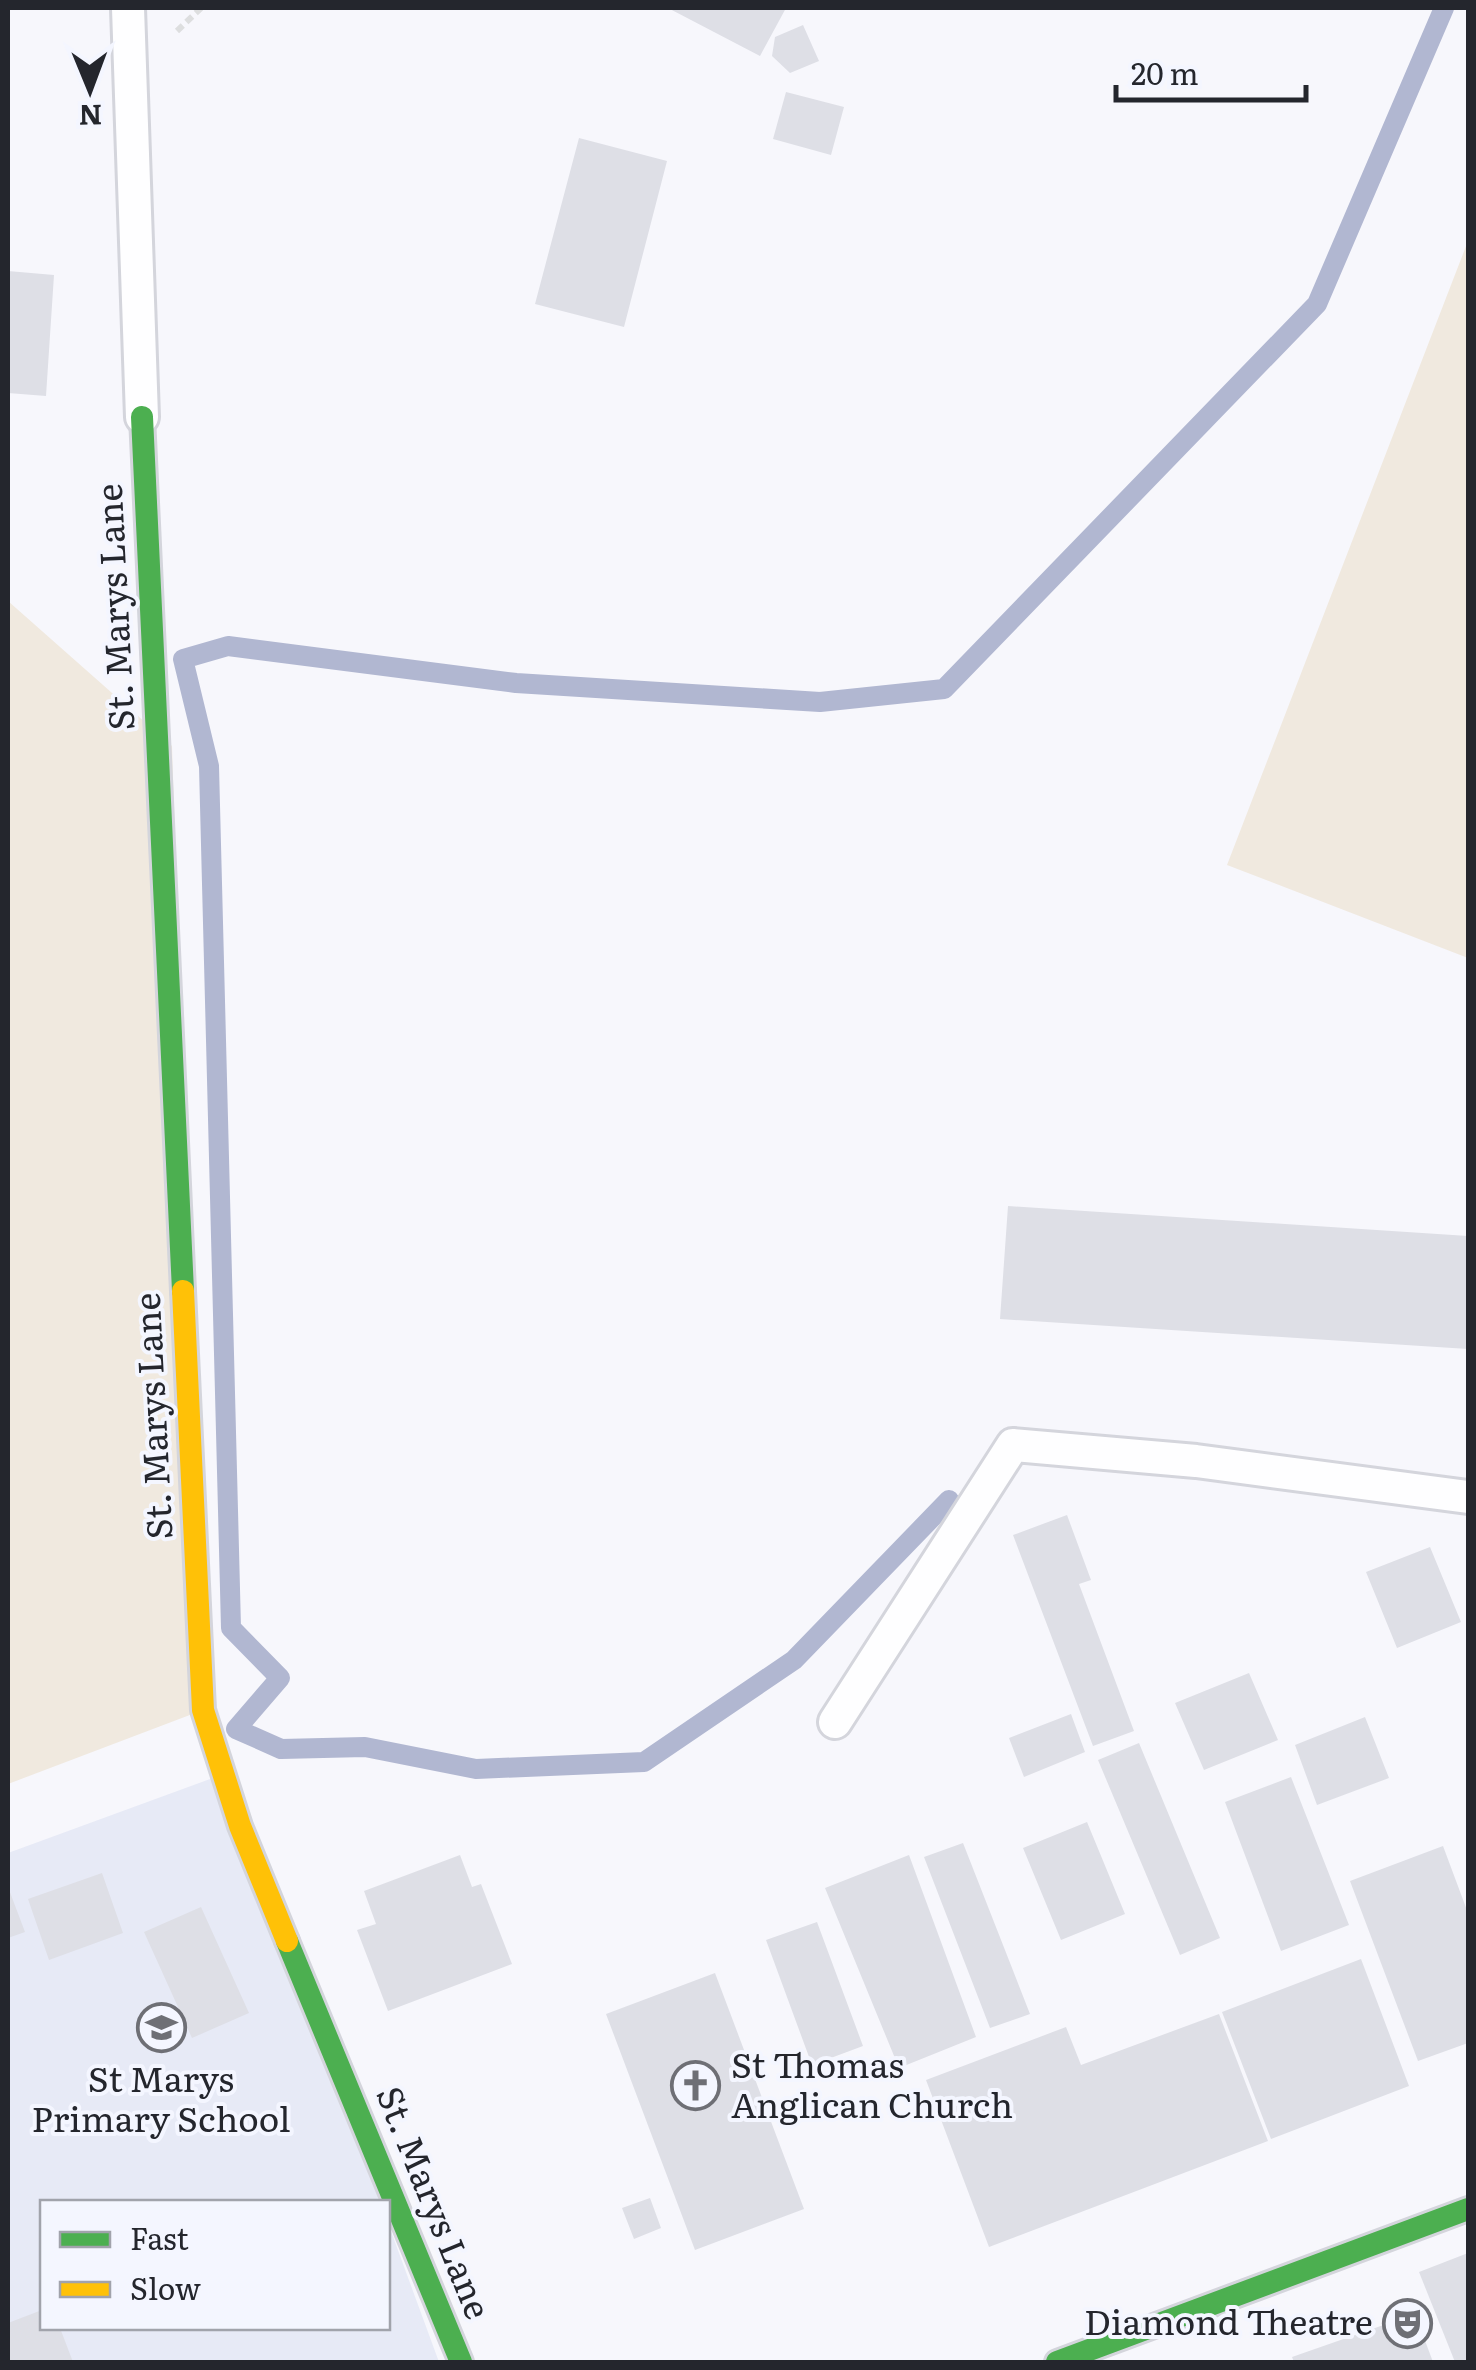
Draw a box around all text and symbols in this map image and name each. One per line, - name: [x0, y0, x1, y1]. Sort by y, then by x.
- north arrow: [40, 40, 140, 140]
- scale bar: [1116, 40, 1306, 102]
- text: 20 m: [1131, 50, 1199, 94]
- text: N: [78, 96, 103, 138]
- street label: St. Marys Lane: [81, 483, 145, 732]
- street label: St. Marys Lane: [119, 1292, 183, 1541]
- school or university icon: St Marys Primary School: [135, 2002, 187, 2054]
- place label: St Thomas Anglican Church: [731, 2037, 1013, 2129]
- place label: St Marys Primary School: [32, 2051, 290, 2143]
- church icon: St Thomas Anglican Church: [670, 2060, 722, 2112]
- street label: St. Marys Lane: [365, 2078, 506, 2326]
- legend: [40, 2200, 390, 2330]
- text: Fast: [130, 2215, 189, 2259]
- text: Slow: [130, 2265, 201, 2309]
- place label: Diamond Theatre: [1084, 2294, 1373, 2346]
- theatre icon: Diamond Theatre: [1382, 2297, 1434, 2349]

